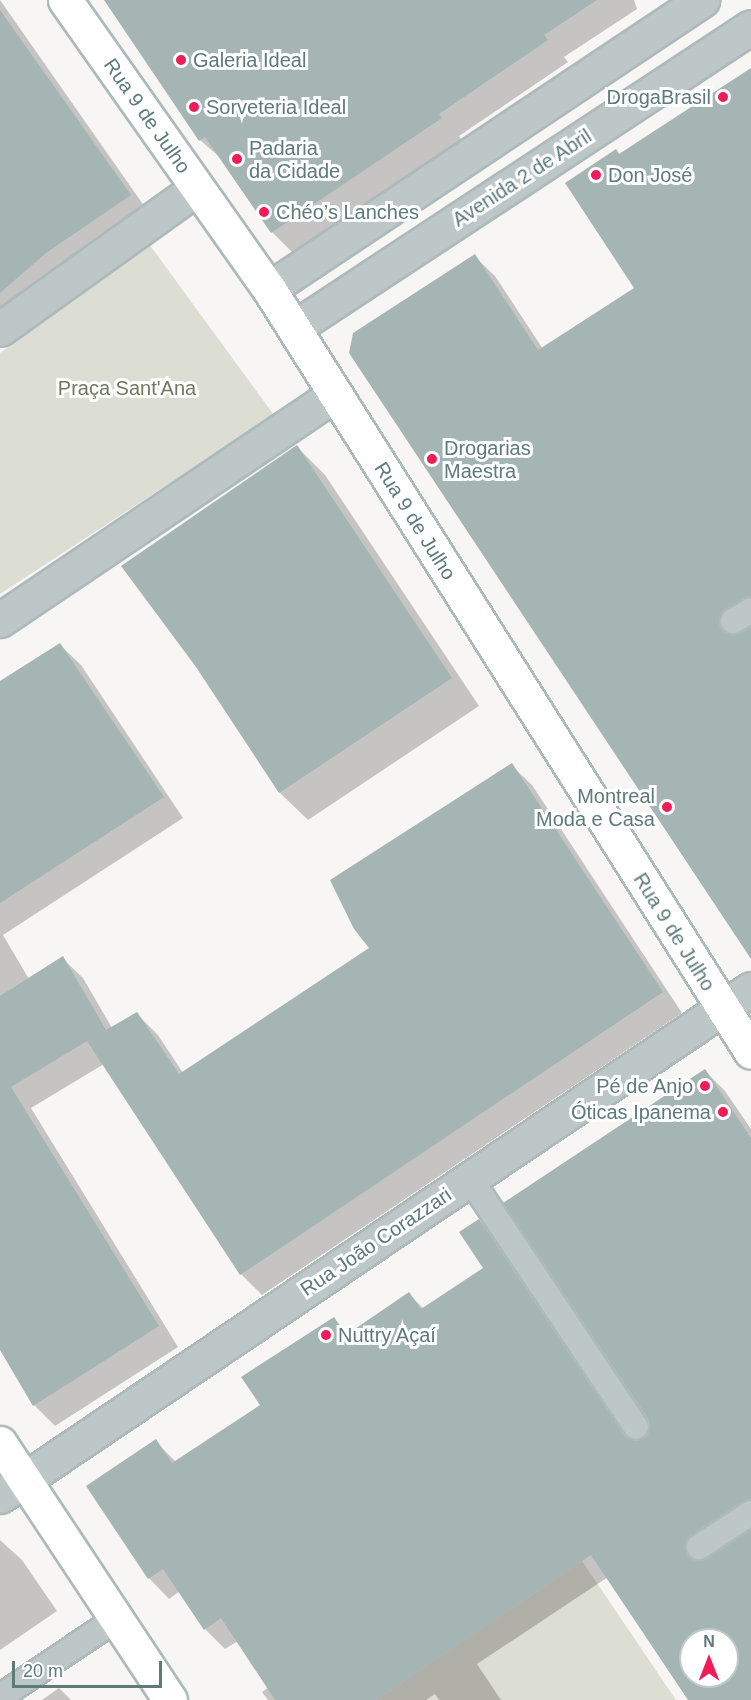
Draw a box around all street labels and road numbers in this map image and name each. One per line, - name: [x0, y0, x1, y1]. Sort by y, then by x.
- street label: Rua 9 de Julho: [99, 54, 195, 178]
- street label: Avenida 2 de Abril: [448, 124, 596, 232]
- street label: Rua 9 de Julho: [369, 458, 461, 584]
- street label: Rua 9 de Julho: [628, 869, 720, 995]
- street label: Rua João Corazzari: [296, 1183, 456, 1301]

